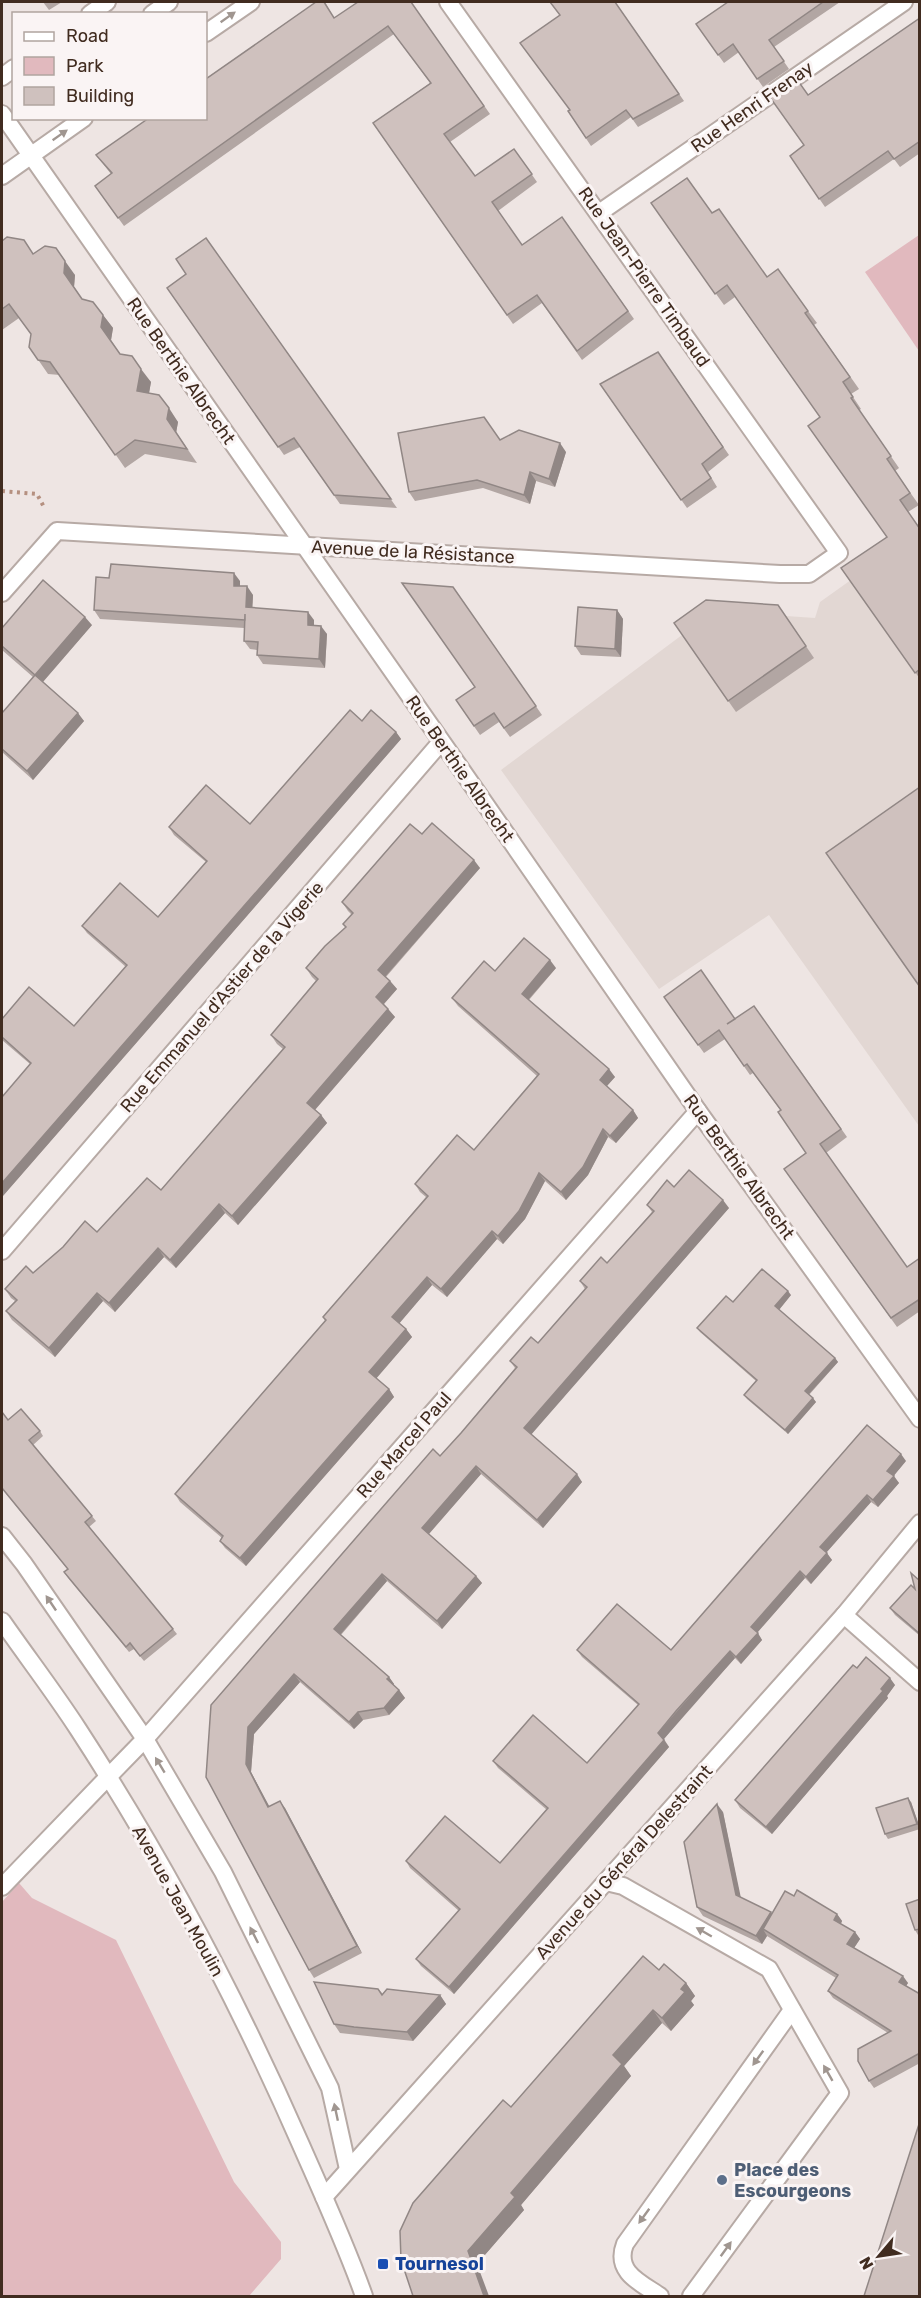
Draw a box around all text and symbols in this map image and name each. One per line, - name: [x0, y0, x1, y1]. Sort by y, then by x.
- legend: [12, 12, 207, 120]
- one-way arrow: [220, 12, 236, 23]
- text: Road: [66, 25, 109, 47]
- text: Park: [66, 55, 104, 77]
- street label: Rue Henri Frenay: [687, 57, 817, 157]
- text: Building: [66, 85, 134, 107]
- one-way arrow: [51, 129, 67, 141]
- street label: Rue Jean-Pierre Timbaud: [573, 183, 715, 371]
- street label: Rue Berthie Albrecht: [122, 293, 240, 449]
- street label: Avenue de la Résistance: [311, 536, 515, 568]
- street label: Rue Berthie Albrecht: [401, 691, 519, 847]
- street label: Rue Emmanuel d'Astier de la Vigerie: [116, 877, 328, 1117]
- street label: Rue Berthie Albrecht: [679, 1090, 799, 1244]
- street label: Rue Marcel Paul: [352, 1387, 456, 1503]
- one-way arrow: [46, 1595, 57, 1611]
- one-way arrow: [154, 1757, 165, 1773]
- street label: Avenue du Général Delestraint: [531, 1760, 717, 1964]
- street label: Avenue Jean Moulin: [127, 1822, 229, 1980]
- one-way arrow: [250, 1927, 259, 1944]
- one-way arrow: [695, 1927, 712, 1937]
- one-way arrow: [752, 2049, 764, 2065]
- one-way arrow: [823, 2064, 833, 2081]
- one-way arrow: [330, 2103, 340, 2121]
- place label: Place des Escourgeons: [734, 2159, 851, 2202]
- marker: Place des Escourgeons: [715, 2173, 729, 2187]
- one-way arrow: [639, 2209, 651, 2224]
- north arrow: [849, 2226, 909, 2286]
- one-way arrow: [719, 2242, 731, 2257]
- place label: Tournesol: [395, 2253, 484, 2275]
- text: N: [855, 2253, 877, 2273]
- marker: Tournesol: [376, 2257, 390, 2271]

